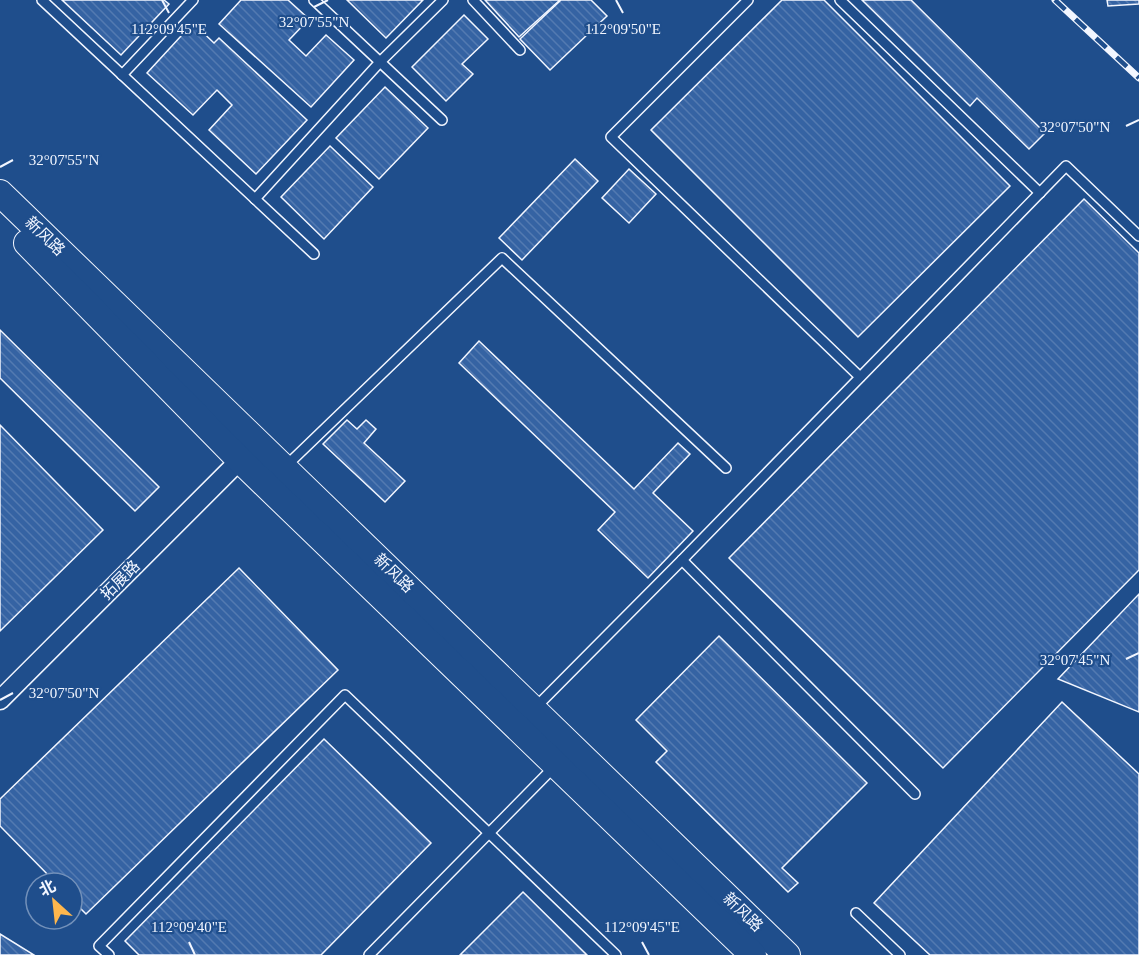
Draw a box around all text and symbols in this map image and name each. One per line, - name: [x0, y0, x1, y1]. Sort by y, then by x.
- text: 32°07'55"N: [279, 14, 349, 30]
- text: 112°09'45"E: [131, 21, 207, 37]
- text: 112°09'50"E: [585, 21, 661, 37]
- text: 32°07'50"N: [1040, 119, 1110, 135]
- text: 32°07'55"N: [29, 152, 99, 168]
- street label: 新风路: [22, 213, 68, 259]
- street label: 新风路: [371, 550, 417, 596]
- street label: 拓展路: [97, 557, 143, 603]
- text: 32°07'45"N: [1040, 652, 1110, 668]
- text: 32°07'50"N: [29, 685, 99, 701]
- north arrow: [24, 871, 84, 931]
- text: 北: [36, 877, 58, 899]
- street label: 新风路: [720, 889, 766, 935]
- text: 112°09'40"E: [151, 919, 227, 935]
- text: 112°09'45"E: [604, 919, 680, 935]

